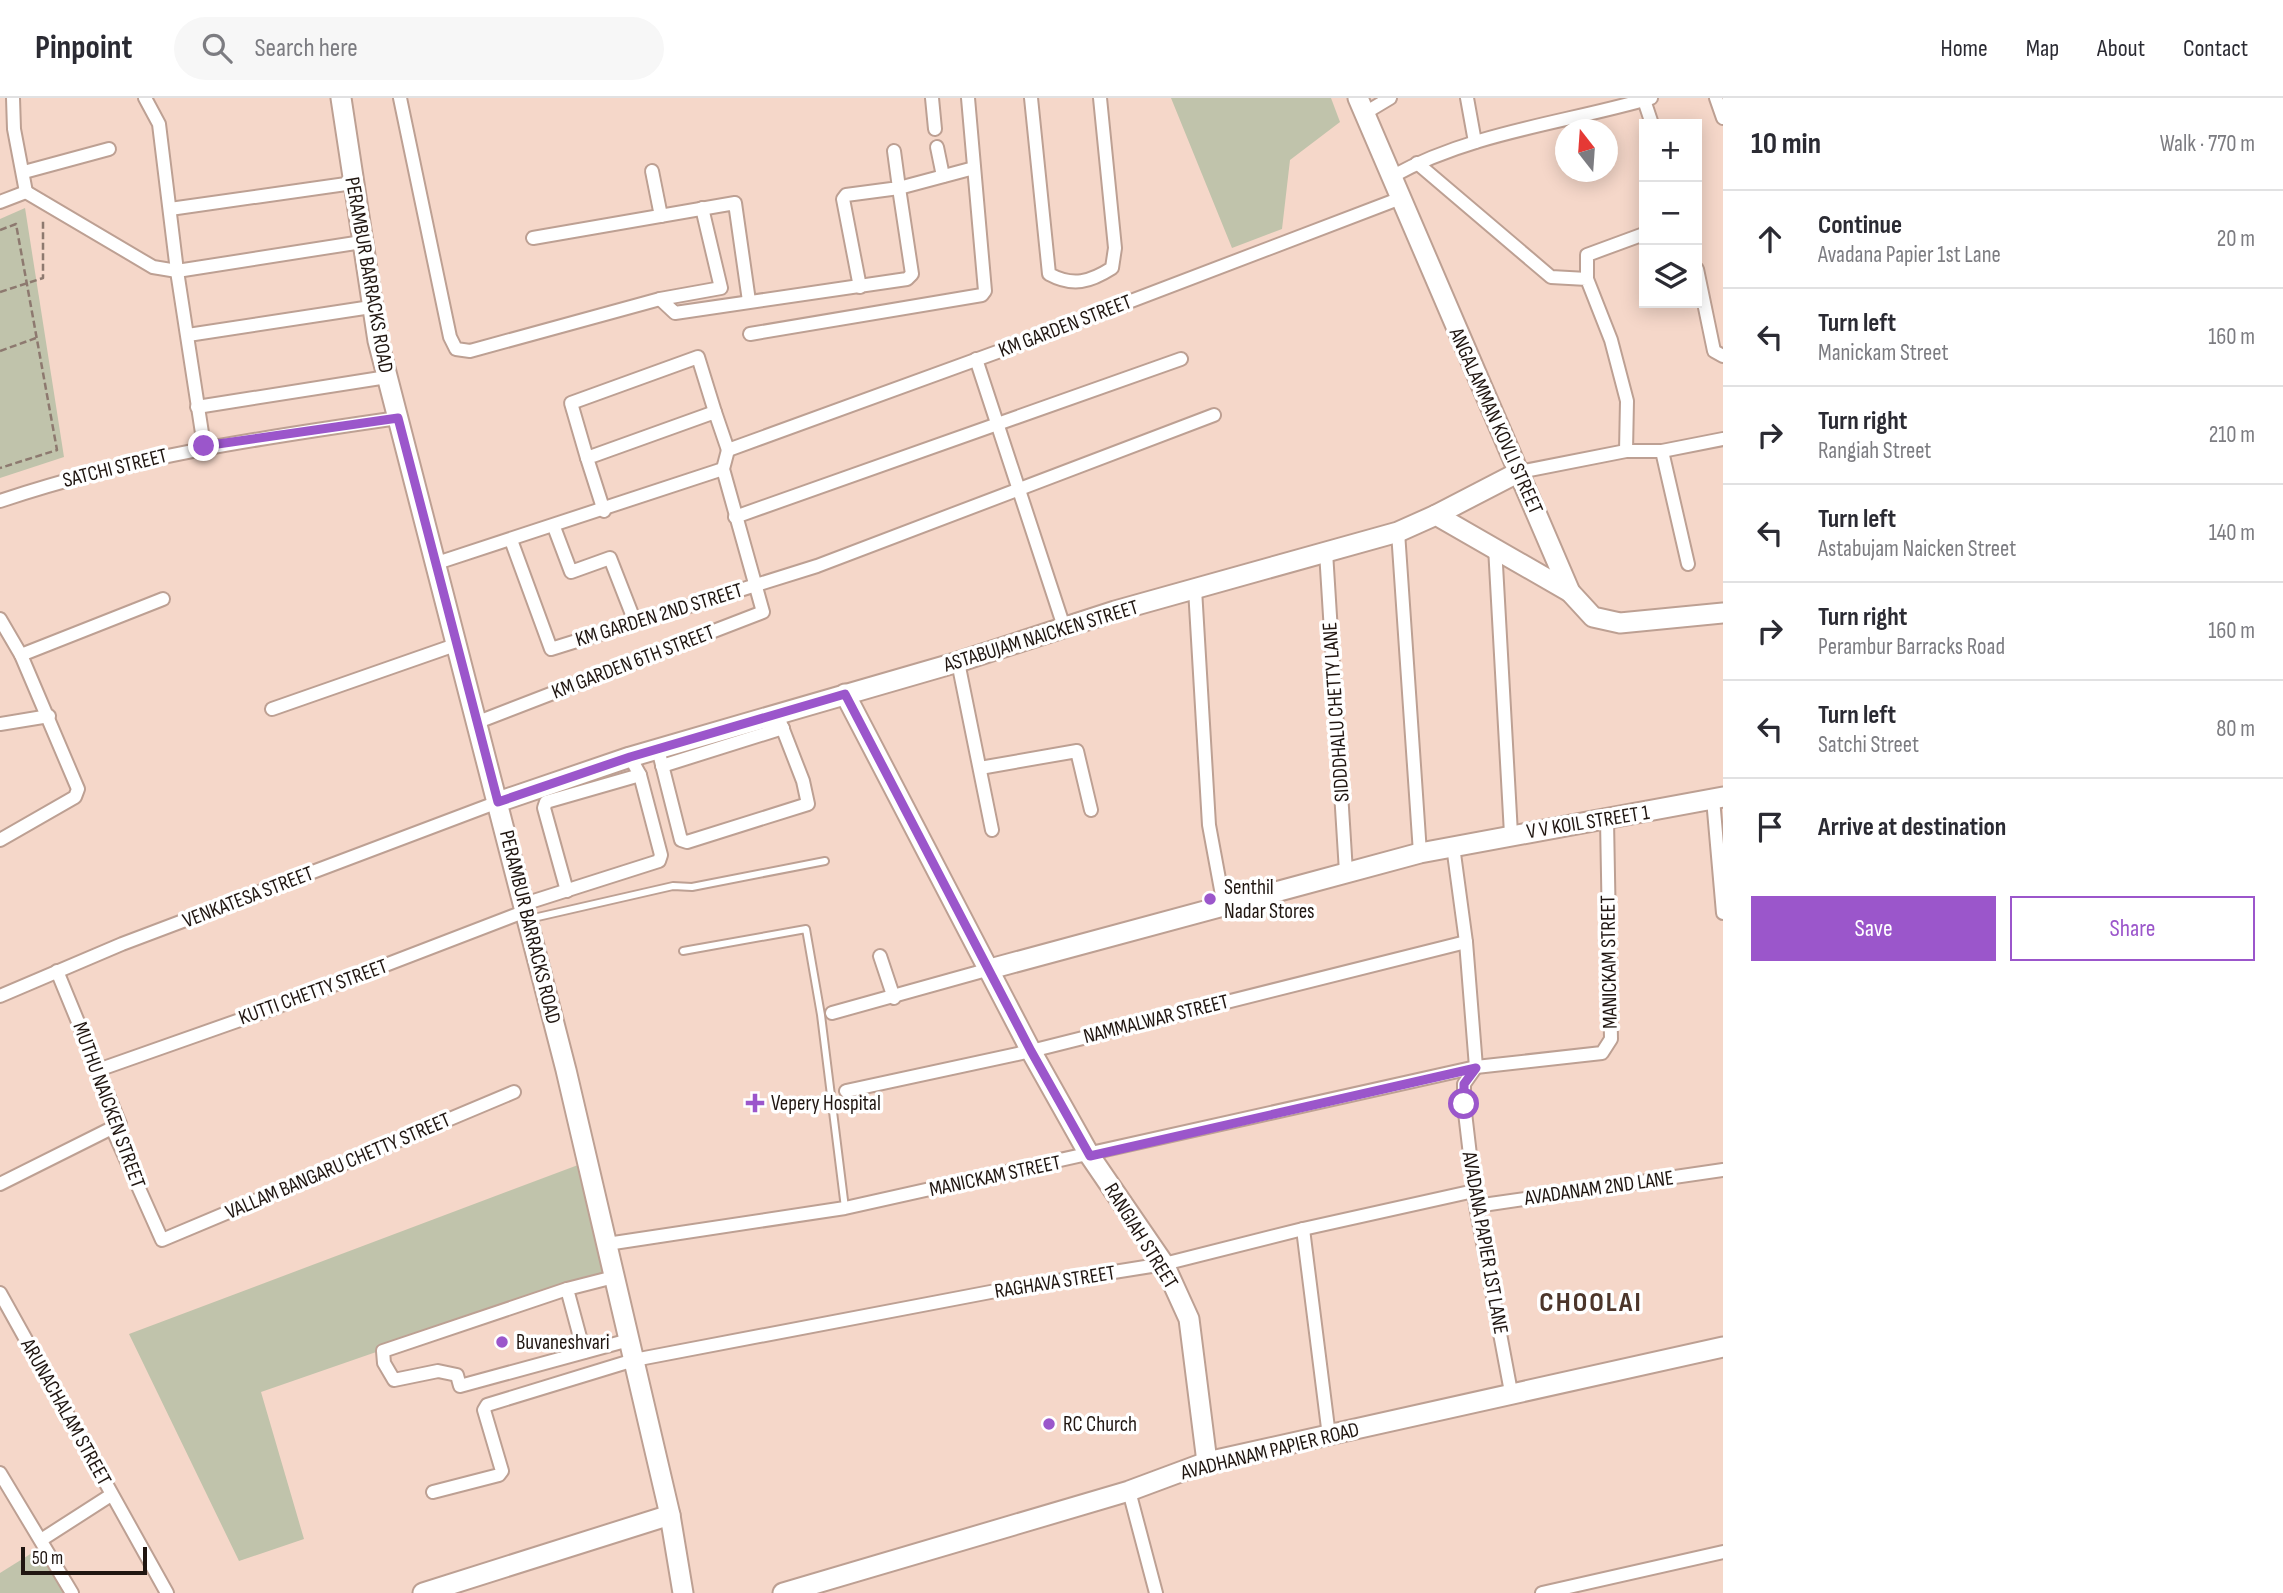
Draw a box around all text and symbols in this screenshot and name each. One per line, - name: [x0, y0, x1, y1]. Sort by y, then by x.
- search box: [174, 17, 664, 80]
- text: Pinpoint: [35, 28, 132, 68]
- icon: search: [198, 29, 236, 67]
- text: Search here: [254, 33, 358, 64]
- text: Home: [1940, 34, 1988, 63]
- text: Map: [2026, 34, 2059, 63]
- text: About: [2097, 34, 2145, 63]
- text: Contact: [2183, 34, 2248, 63]
- north arrow: [1555, 119, 1618, 182]
- map controls: [1639, 119, 1702, 308]
- button: +: [1639, 119, 1702, 182]
- text: 10 min: [1751, 126, 1821, 162]
- text: Walk · 770 m: [2160, 130, 2255, 158]
- street label: PERAMBUR BARRACKS ROAD: [339, 175, 399, 375]
- button: −: [1639, 182, 1702, 245]
- text: Continue: [1818, 210, 1902, 241]
- icon: ahead: [1751, 220, 1789, 258]
- text: 20 m: [2217, 225, 2255, 253]
- text: Avadana Papier 1st Lane: [1818, 241, 2001, 269]
- button: layers: [1639, 245, 1702, 308]
- street label: KM GARDEN STREET: [995, 289, 1136, 363]
- text: Turn left: [1818, 308, 1896, 339]
- icon: left: [1751, 318, 1789, 356]
- street label: ANGALAMMAN KOVLI STREET: [1443, 323, 1549, 518]
- text: 160 m: [2208, 323, 2255, 351]
- text: Manickam Street: [1818, 339, 1948, 367]
- text: Turn right: [1818, 406, 1907, 437]
- icon: right: [1751, 416, 1789, 454]
- text: 210 m: [2209, 421, 2255, 449]
- route end: [188, 430, 219, 461]
- text: Rangiah Street: [1818, 437, 1931, 465]
- street label: SATCHI STREET: [60, 443, 170, 493]
- text: Turn left: [1818, 504, 1896, 535]
- icon: left: [1751, 514, 1789, 552]
- text: 140 m: [2209, 519, 2255, 547]
- text: Astabujam Naicken Street: [1818, 535, 2016, 563]
- street label: KM GARDEN 2ND STREET: [572, 578, 746, 652]
- street label: ASTABUJAM NAICKEN STREET: [940, 594, 1142, 678]
- text: Turn right: [1818, 602, 1907, 633]
- icon: right: [1751, 612, 1789, 650]
- text: 160 m: [2208, 617, 2255, 645]
- street label: KM GARDEN 6TH STREET: [548, 619, 718, 705]
- street label: SIDDDHALU CHETTY LANE: [1317, 621, 1355, 803]
- text: Perambur Barracks Road: [1818, 633, 2005, 661]
- text: Turn left: [1818, 700, 1896, 731]
- icon: left: [1751, 710, 1789, 748]
- text: 80 m: [2216, 715, 2255, 743]
- text: Satchi Street: [1818, 731, 1919, 759]
- street label: V V KOIL STREET 1: [1525, 800, 1652, 844]
- icon: arrive: [1751, 808, 1789, 846]
- text: Arrive at destination: [1818, 812, 2006, 843]
- street label: PERAMBUR BARRACKS ROAD: [494, 828, 566, 1026]
- street label: VENKATESA STREET: [179, 860, 317, 933]
- place label: Senthil Nadar Stores: [1224, 875, 1315, 924]
- marker: Senthil Nadar Stores: [1202, 891, 1218, 907]
- street label: MANICKAM STREET: [1595, 894, 1623, 1029]
- button: Save: [1751, 896, 1996, 961]
- button: Share: [2010, 896, 2255, 961]
- street label: KUTTI CHETTY STREET: [235, 953, 391, 1030]
- street label: NAMMALWAR STREET: [1081, 989, 1232, 1049]
- street label: MUTHU NAICKEN STREET: [67, 1019, 151, 1192]
- route start: [1448, 1088, 1479, 1119]
- place label: Vepery Hospital: [771, 1091, 881, 1116]
- marker: Vepery Hospital: [745, 1093, 765, 1113]
- street label: VALLAM BANGARU CHETTY STREET: [222, 1107, 455, 1225]
- street label: AVADANA PAPIER 1ST LANE: [1456, 1149, 1513, 1336]
- street label: MANICKAM STREET: [927, 1150, 1064, 1202]
- street label: AVADANAM 2ND LANE: [1522, 1165, 1675, 1211]
- street label: RANGIAH STREET: [1099, 1179, 1184, 1294]
- street label: RAGHAVA STREET: [993, 1260, 1118, 1304]
- district label: CHOOLAI: [1539, 1286, 1643, 1319]
- place label: Buvaneshvari: [516, 1330, 610, 1355]
- street label: ARUNACHALAM STREET: [15, 1333, 117, 1490]
- marker: Buvaneshvari: [494, 1334, 510, 1350]
- place label: RC Church: [1063, 1412, 1137, 1437]
- marker: RC Church: [1041, 1416, 1057, 1432]
- street label: AVADHANAM PAPIER ROAD: [1177, 1417, 1362, 1486]
- scale bar: [21, 1544, 147, 1576]
- text: 50 m: [32, 1547, 63, 1570]

